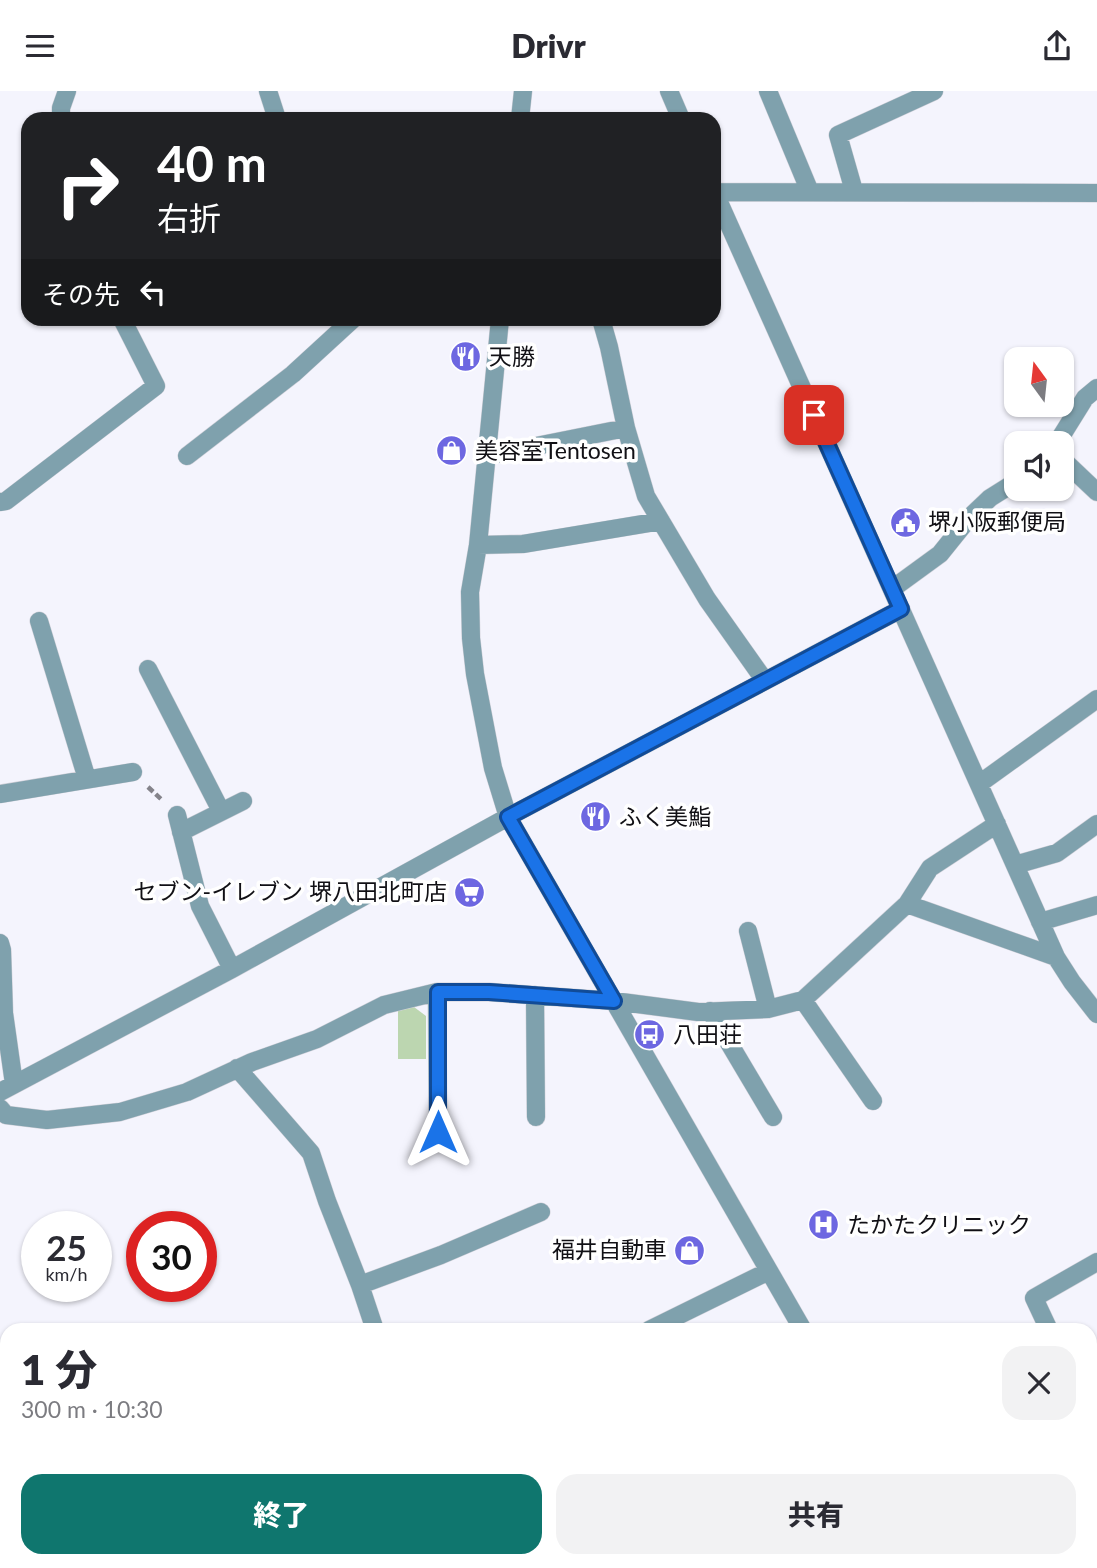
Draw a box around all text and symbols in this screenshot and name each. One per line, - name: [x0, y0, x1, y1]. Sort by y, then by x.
- text: Drivr: [511, 26, 586, 65]
- icon: menu: [21, 27, 59, 65]
- icon: share: [1038, 27, 1076, 65]
- text: 40 m: [157, 134, 267, 192]
- icon: right: [42, 140, 133, 231]
- text: 右折: [157, 198, 221, 237]
- icon: left: [134, 273, 172, 311]
- text: その先: [42, 278, 120, 310]
- restaurant icon: 天勝: [449, 340, 483, 374]
- place label: 天勝: [489, 342, 535, 370]
- north arrow: [1004, 347, 1074, 417]
- map controls: [1004, 347, 1074, 501]
- pin: [784, 385, 844, 445]
- icon: arrive: [795, 396, 833, 434]
- button: sound: [1004, 431, 1074, 501]
- shop icon: 美容室Tentosen: [435, 434, 469, 468]
- place label: 美容室Tentosen: [475, 436, 636, 464]
- public building icon: 堺小阪郵便局: [888, 505, 922, 539]
- place label: 堺小阪郵便局: [928, 507, 1066, 535]
- restaurant icon: ふく美鮨: [579, 800, 613, 834]
- place label: ふく美鮨: [619, 802, 711, 830]
- supermarket icon: セブン-イレブン 堺八田北町店: [453, 875, 487, 909]
- place label: セブン-イレブン 堺八田北町店: [134, 877, 447, 905]
- bus stop icon: 八田荘: [633, 1018, 667, 1052]
- place label: 八田荘: [673, 1020, 742, 1048]
- position arrow: [401, 1095, 475, 1169]
- hospital icon: たかたクリニック: [807, 1208, 841, 1242]
- place label: たかたクリニック: [847, 1210, 1031, 1238]
- speed limit sign: 30: [126, 1211, 217, 1302]
- text: 25: [46, 1226, 87, 1268]
- shop icon: 福井自動車: [673, 1233, 707, 1267]
- place label: 福井自動車: [552, 1235, 667, 1263]
- text: km/h: [45, 1263, 88, 1285]
- text: 1 分: [21, 1344, 97, 1394]
- button: close: [1002, 1346, 1076, 1420]
- text: 300 m · 10:30: [21, 1395, 163, 1423]
- button: 終了: [21, 1474, 542, 1554]
- button: 共有: [556, 1474, 1076, 1554]

